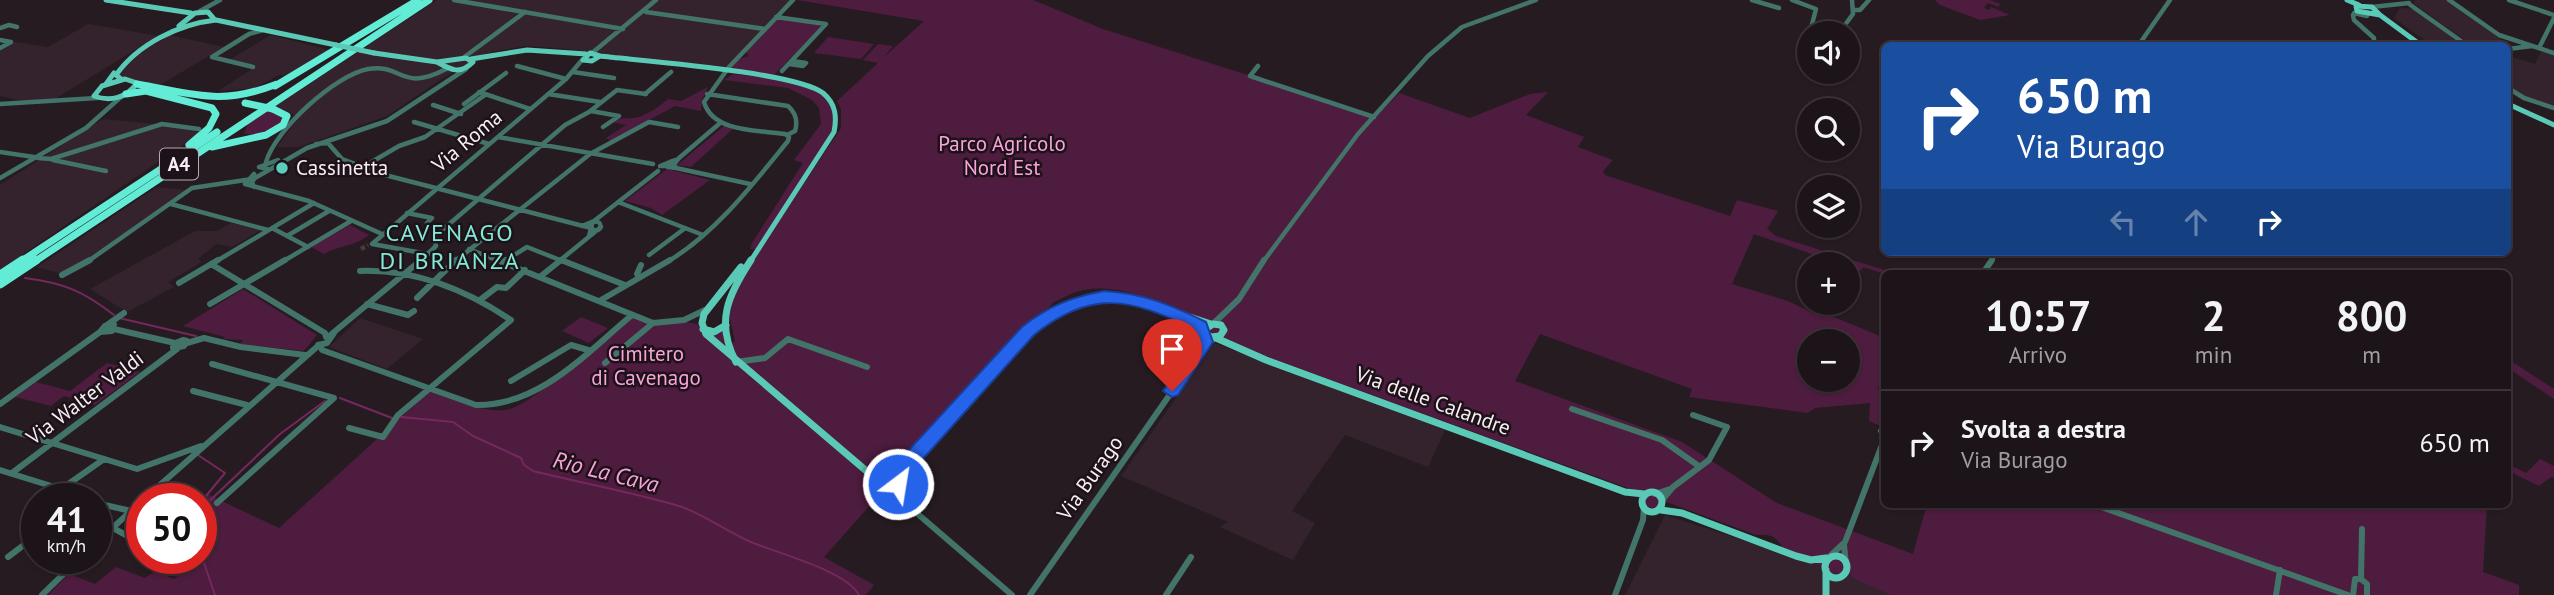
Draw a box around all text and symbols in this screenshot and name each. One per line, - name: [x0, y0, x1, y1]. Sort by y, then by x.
- map controls: [1797, 21, 1860, 392]
- button: sound: [1797, 21, 1860, 84]
- text: 650 m: [2017, 63, 2152, 127]
- icon: right: [1902, 70, 1993, 161]
- button: search: [1797, 98, 1860, 161]
- street label: Via Roma: [425, 103, 507, 179]
- text: Via Burago: [2017, 125, 2165, 167]
- park label: Parco Agricolo Nord Est: [938, 130, 1066, 181]
- road number: A4: [160, 148, 198, 180]
- place label: Cassinetta: [296, 154, 388, 181]
- marker: Cassinetta: [274, 160, 290, 176]
- button: layers: [1797, 175, 1860, 238]
- icon: left: [2104, 203, 2142, 241]
- icon: ahead: [2177, 203, 2215, 241]
- icon: right: [2250, 203, 2288, 241]
- district label: CAVENAGO DI BRIANZA: [379, 217, 521, 276]
- button: +: [1797, 252, 1860, 315]
- text: 10:57: [1985, 288, 2091, 343]
- text: 2: [2202, 288, 2225, 343]
- text: 800: [2336, 288, 2407, 343]
- pin: [1142, 319, 1202, 391]
- button: −: [1797, 329, 1860, 392]
- icon: arrive: [1153, 330, 1191, 368]
- park label: Cimitero di Cavenago: [591, 340, 701, 391]
- text: Arrivo: [2009, 340, 2067, 369]
- text: min: [2195, 340, 2232, 369]
- text: m: [2362, 340, 2381, 369]
- street label: Via Walter Valdi: [20, 345, 149, 451]
- street label: Via delle Calandre: [1351, 360, 1515, 441]
- text: Svolta a destra: [1961, 412, 2126, 445]
- icon: right: [1902, 424, 1940, 462]
- text: 650 m: [2419, 426, 2490, 459]
- street label: Via Burago: [1050, 430, 1129, 526]
- water label: Rio La Cava: [550, 444, 662, 499]
- text: Via Burago: [1961, 445, 2068, 474]
- position arrow: [861, 447, 935, 521]
- speed limit sign: 50: [126, 483, 217, 574]
- text: 41: [47, 496, 86, 542]
- text: km/h: [47, 534, 86, 557]

